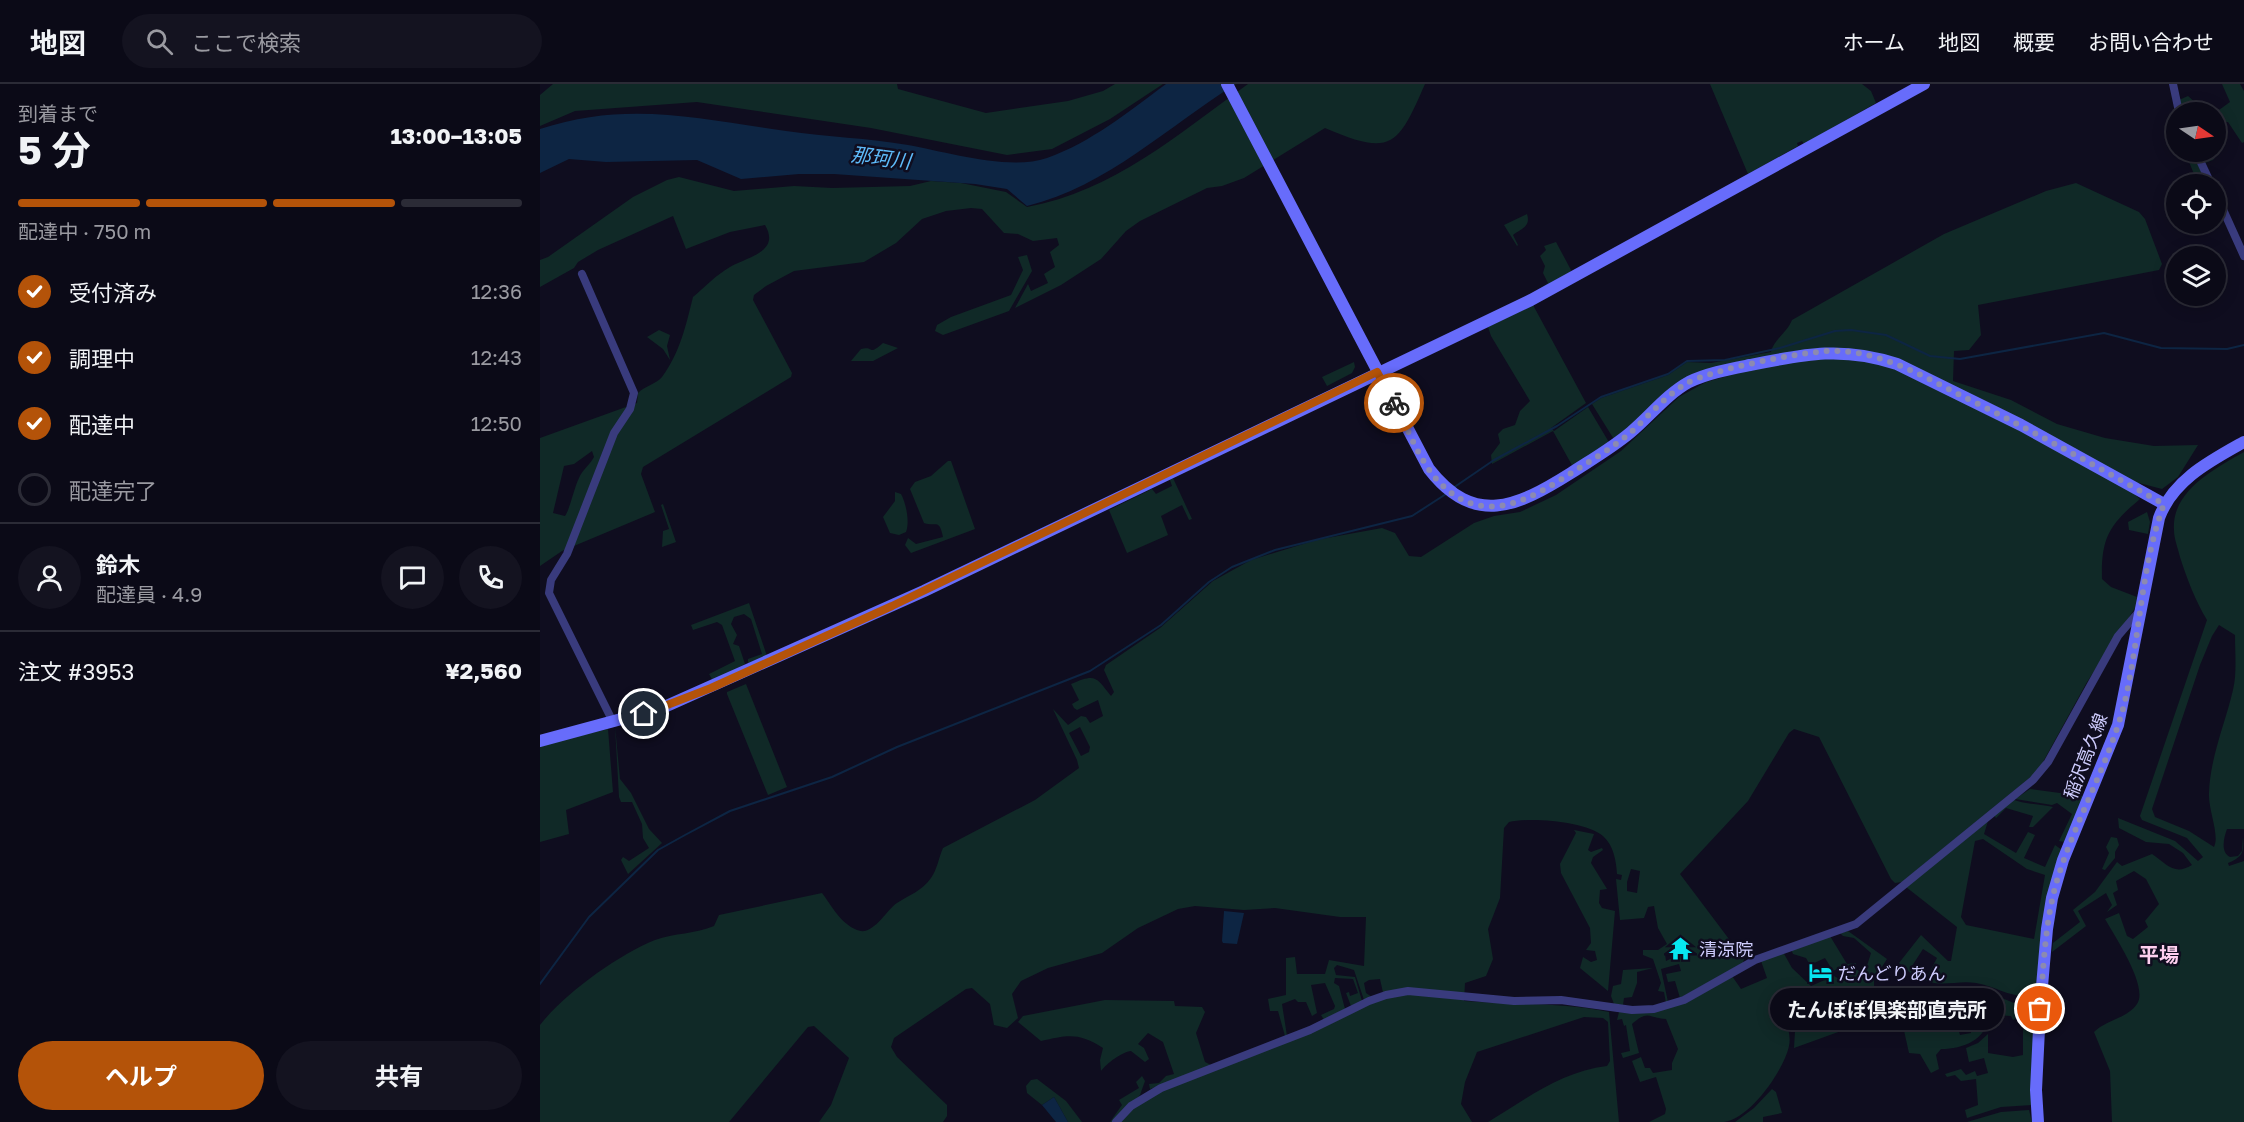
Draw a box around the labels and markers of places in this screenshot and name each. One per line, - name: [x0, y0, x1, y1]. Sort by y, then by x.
- pin: [618, 688, 669, 739]
- temple icon: 清涼院: [1668, 936, 1694, 962]
- place label: 清涼院: [1699, 938, 1753, 960]
- hotel icon: だんどりあん: [1807, 960, 1833, 986]
- place label: だんどりあん: [1838, 962, 1945, 984]
- pin: [2014, 983, 2065, 1034]
- callout: たんぽぽ倶楽部直売所: [1770, 988, 2004, 1030]

